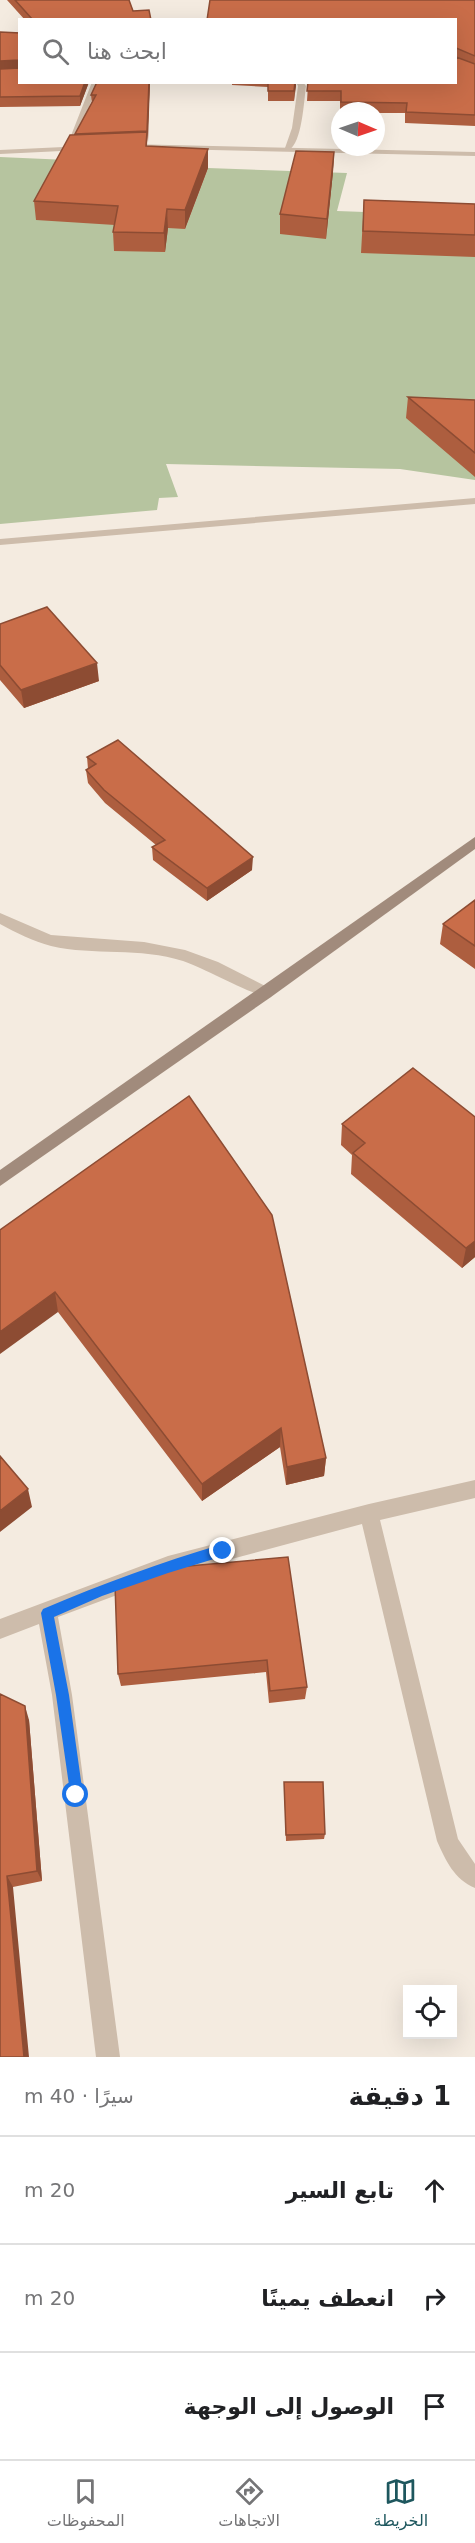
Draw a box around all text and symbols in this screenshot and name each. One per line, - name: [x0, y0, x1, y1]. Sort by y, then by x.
- search box: [18, 18, 457, 84]
- icon: search: [39, 35, 72, 68]
- text: ابحث هنا: [87, 39, 167, 64]
- north arrow: [331, 102, 385, 156]
- route end: [209, 1537, 235, 1563]
- route start: [62, 1781, 88, 1807]
- map controls: [403, 1985, 457, 2039]
- button: locate: [403, 1985, 457, 2039]
- text: 1 دقيقة: [348, 2081, 451, 2111]
- text: سيرًا · 40 m: [24, 2084, 134, 2108]
- icon: ahead: [418, 2174, 451, 2207]
- text: 20 m: [24, 2178, 75, 2202]
- text: تابع السير: [286, 2178, 394, 2203]
- icon: right: [418, 2282, 451, 2315]
- text: 20 m: [24, 2286, 75, 2310]
- text: انعطف يمينًا: [261, 2286, 394, 2311]
- icon: arrive: [418, 2390, 451, 2423]
- text: الوصول إلى الوجهة: [184, 2394, 394, 2419]
- tab: المحفوظات: [47, 2475, 125, 2530]
- tab: الاتجاهات: [218, 2475, 280, 2530]
- tab: الخريطة: [374, 2475, 428, 2530]

